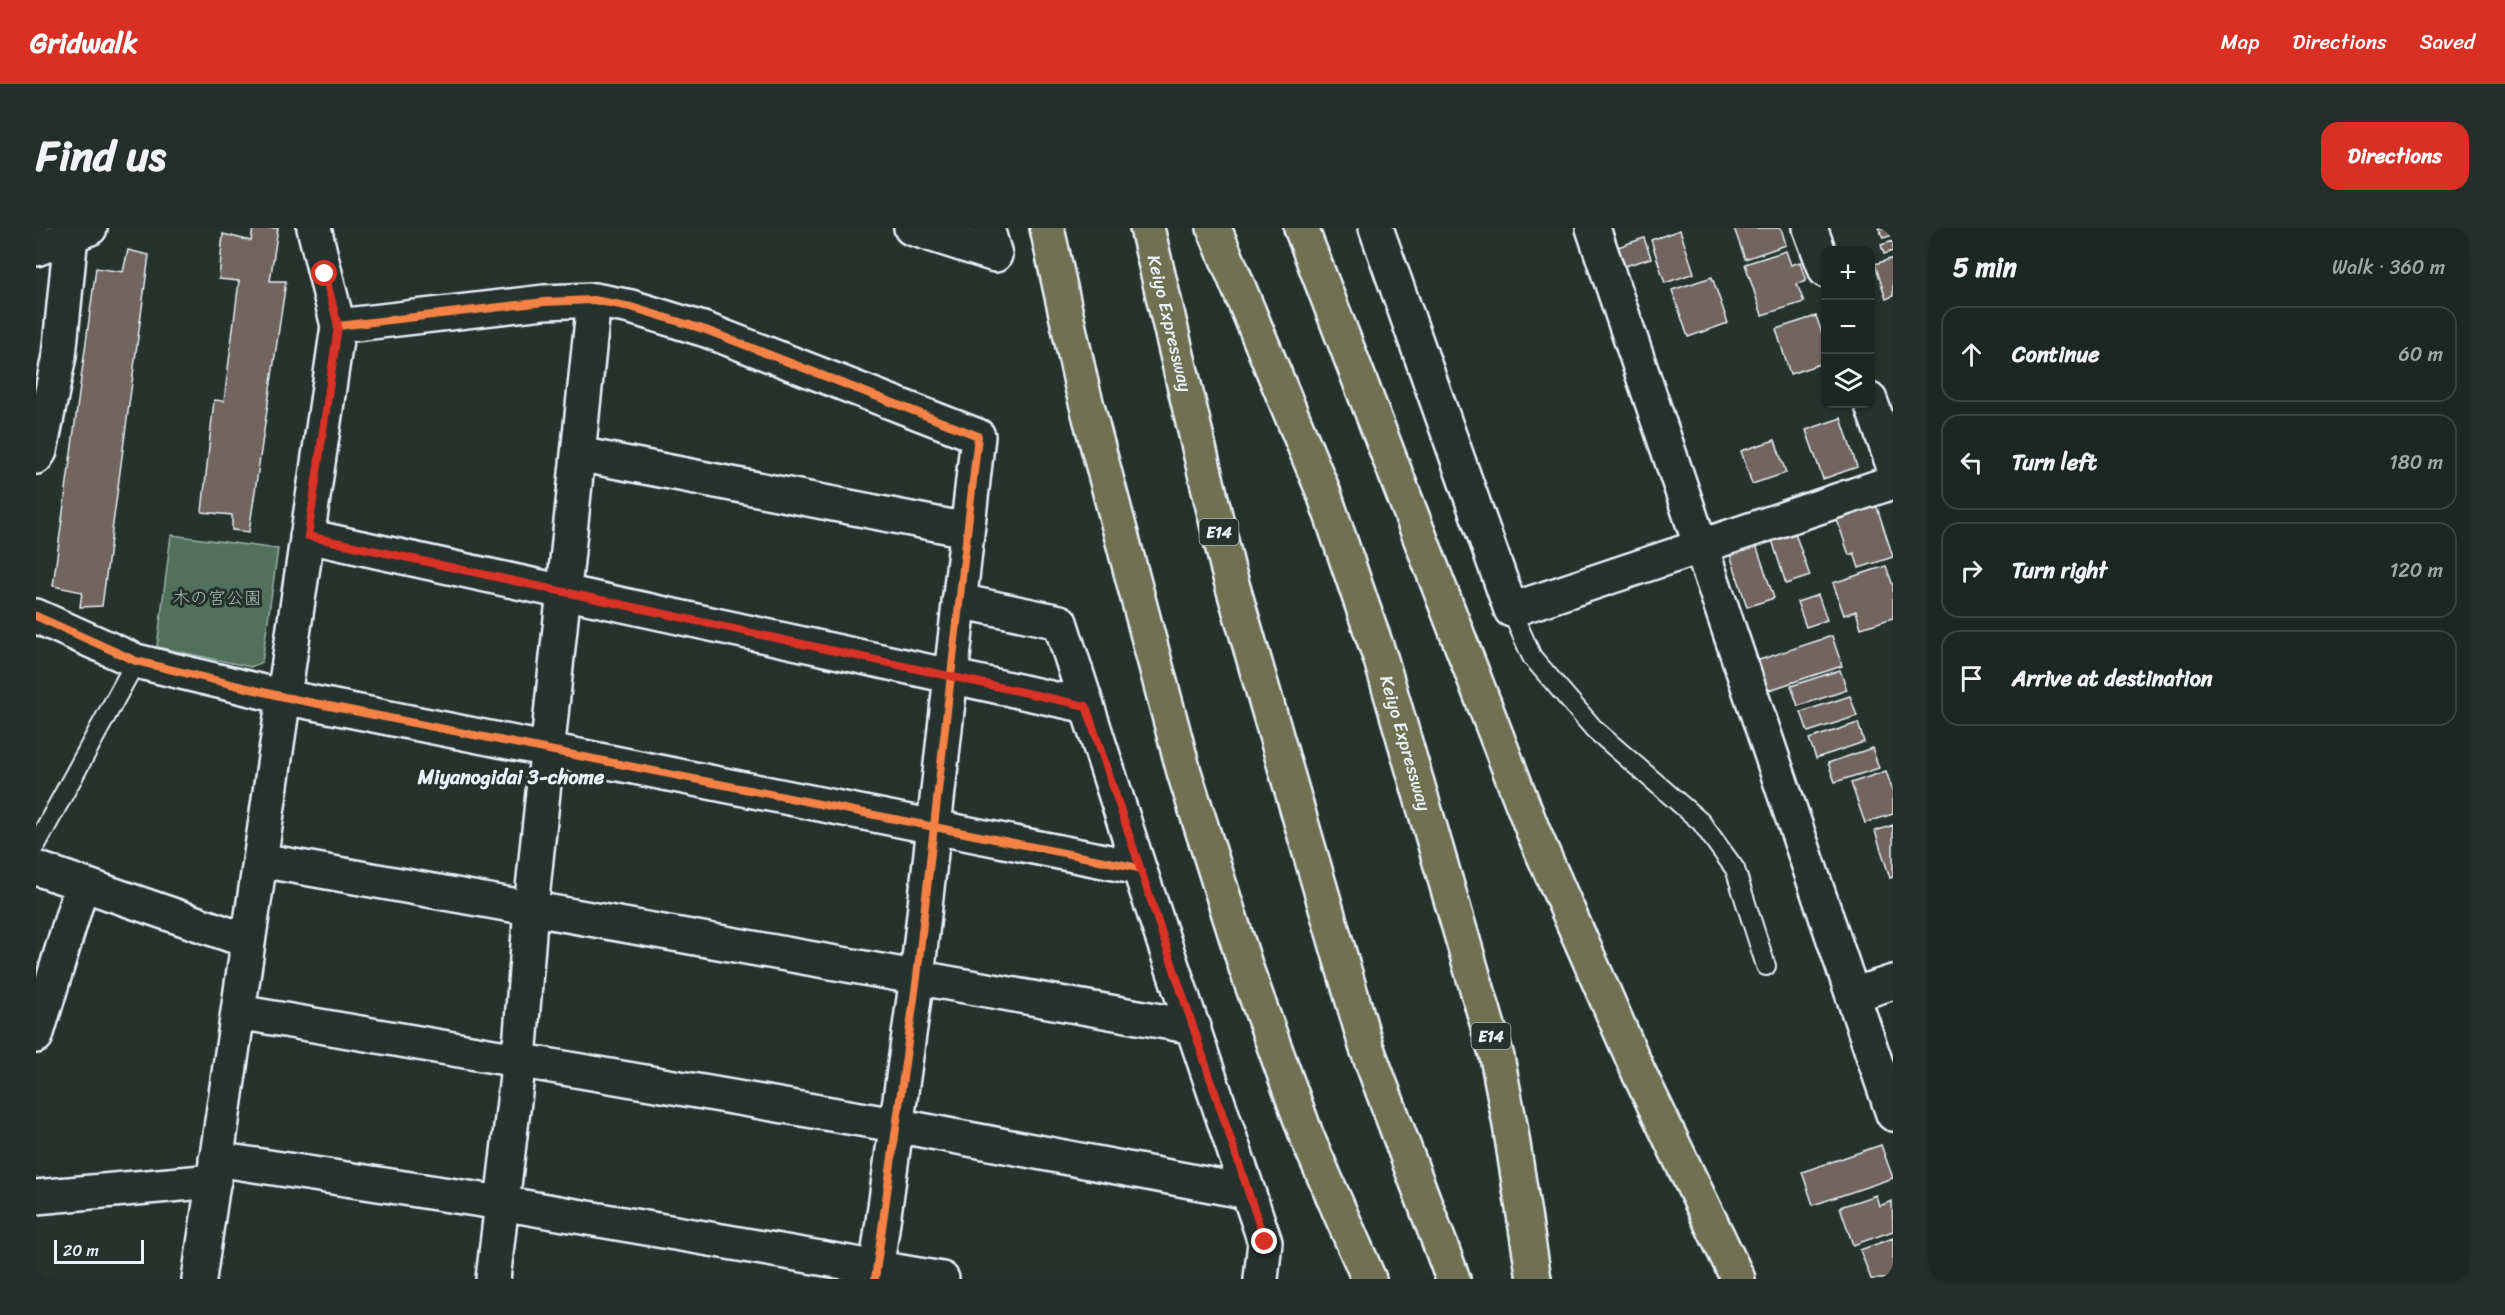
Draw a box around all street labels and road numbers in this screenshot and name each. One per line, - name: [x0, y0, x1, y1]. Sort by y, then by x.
- street label: Keiyo Expressway: [1138, 252, 1201, 396]
- road number: E14: [1200, 519, 1238, 545]
- street label: Keiyo Expressway: [1370, 671, 1440, 815]
- road number: E14: [1472, 1023, 1510, 1049]

